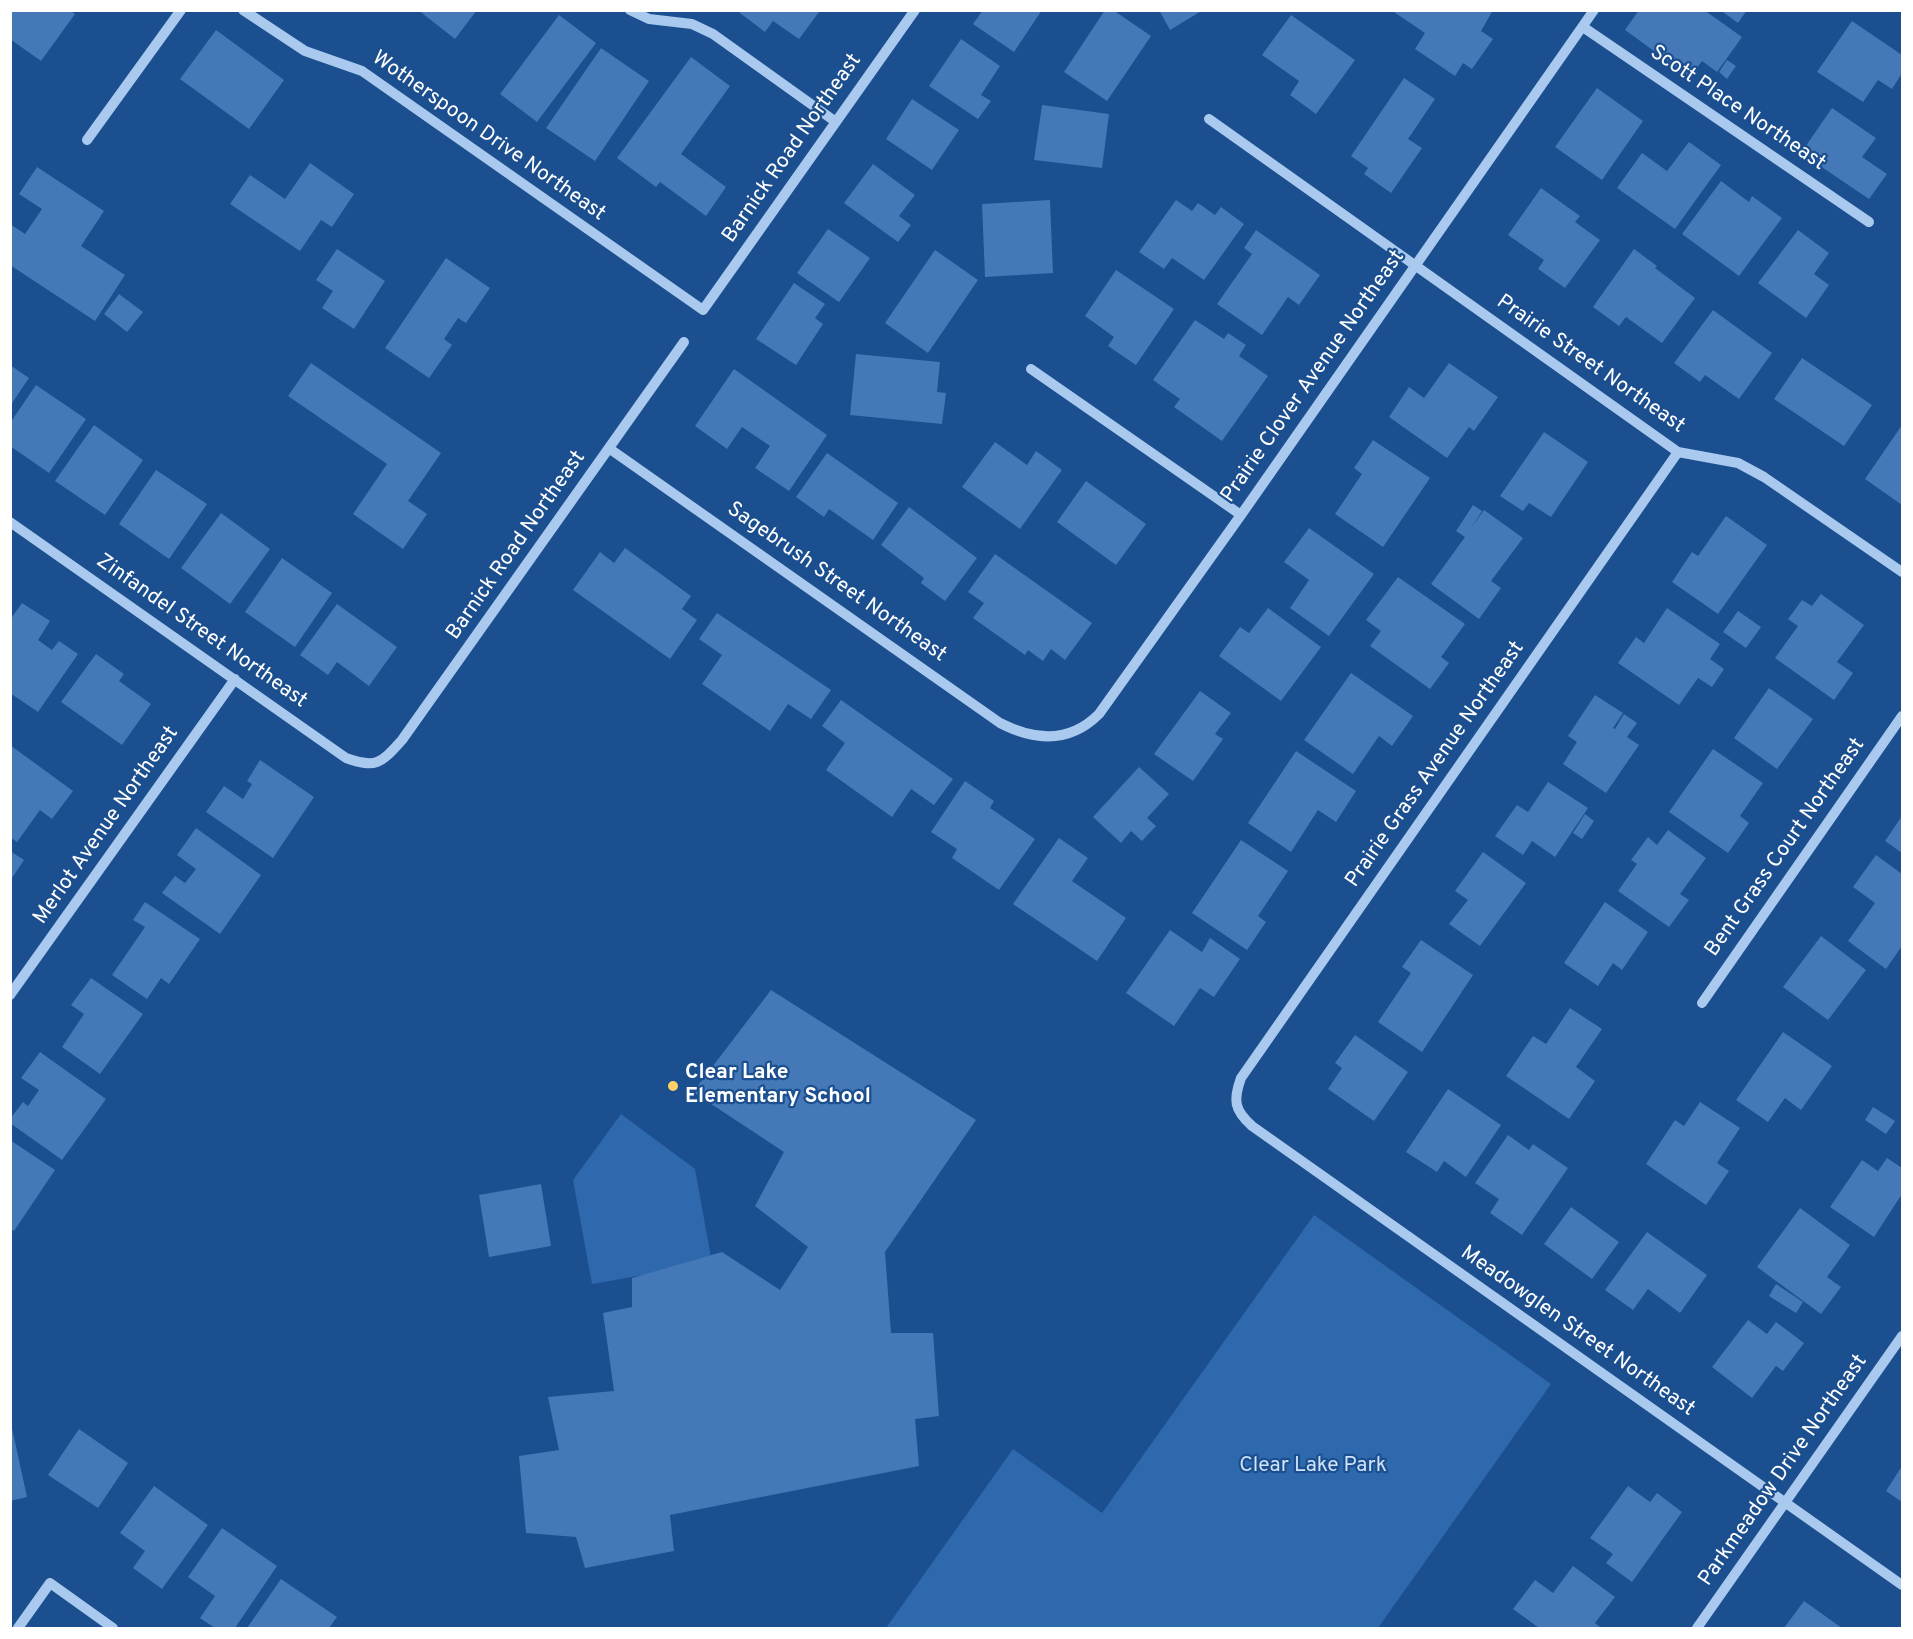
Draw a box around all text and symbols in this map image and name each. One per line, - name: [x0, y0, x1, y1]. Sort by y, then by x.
- street label: Scott Place Northeast: [1644, 41, 1830, 177]
- street label: Wotherspoon Drive Northeast: [366, 47, 610, 227]
- street label: Barnick Road Northeast: [718, 50, 868, 248]
- street label: Prairie Clover Avenue Northeast: [1217, 246, 1411, 508]
- street label: Prairie Street Northeast: [1491, 290, 1689, 440]
- street label: Barnick Road Northeast: [442, 447, 592, 645]
- street label: Sagebrush Street Northeast: [721, 497, 951, 669]
- street label: Zinfandel Street Northeast: [91, 549, 311, 715]
- street label: Prairie Grass Avenue Northeast: [1341, 637, 1531, 893]
- street label: Merlot Avenue Northeast: [29, 722, 185, 930]
- street label: Bent Grass Court Northeast: [1701, 734, 1871, 962]
- place label: Clear Lake Elementary School: [685, 1061, 871, 1111]
- marker: Clear Lake Elementary School: [666, 1079, 680, 1093]
- street label: Meadowglen Street Northeast: [1455, 1241, 1699, 1423]
- street label: Parkmeadow Drive Northeast: [1694, 1350, 1874, 1592]
- park label: Clear Lake Park: [1239, 1454, 1387, 1480]

